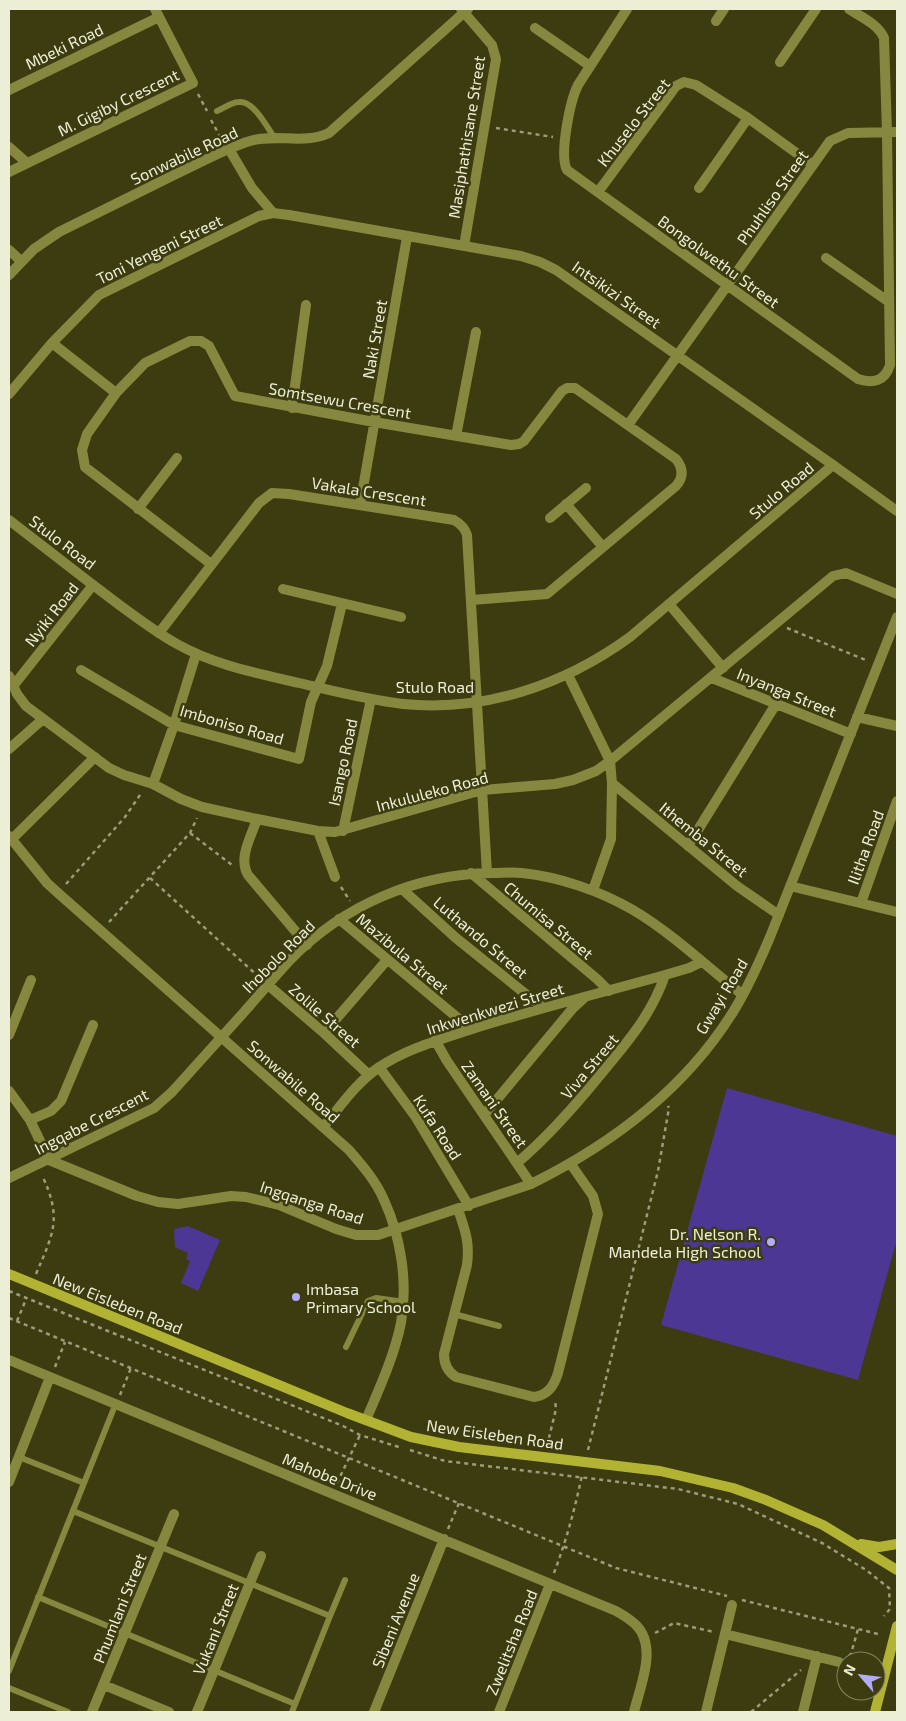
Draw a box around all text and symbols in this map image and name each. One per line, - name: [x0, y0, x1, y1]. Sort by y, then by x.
- street label: Mbeki Road: [22, 19, 106, 73]
- street label: Masiphathisane Street: [444, 54, 488, 220]
- street label: M. Gigiby Crescent: [54, 64, 182, 140]
- street label: Khuselo Street: [593, 74, 673, 170]
- street label: Sonwabile Road: [127, 122, 241, 188]
- street label: Phuhliso Street: [732, 146, 812, 248]
- street label: Toni Yengeni Street: [93, 210, 225, 288]
- street label: Bongolwethu Street: [655, 211, 783, 311]
- street label: Intsikizi Street: [569, 256, 665, 332]
- street label: Naki Street: [358, 298, 390, 380]
- street label: Somtsewu Crescent: [267, 378, 413, 422]
- street label: Stulo Road: [745, 458, 817, 522]
- street label: Vakala Crescent: [310, 473, 428, 509]
- street label: Stulo Road: [26, 511, 100, 573]
- street label: Nyiki Road: [20, 578, 82, 650]
- street label: Inyanga Street: [734, 663, 840, 721]
- street label: Stulo Road: [396, 677, 474, 696]
- street label: Imboniso Road: [178, 700, 286, 748]
- street label: Isango Road: [323, 717, 361, 807]
- street label: Inkululeko Road: [374, 767, 490, 815]
- street label: Ithemba Street: [656, 798, 752, 880]
- street label: Ilitha Road: [843, 807, 887, 887]
- street label: Chumisa Street: [501, 877, 597, 963]
- street label: Luthando Street: [430, 892, 532, 982]
- street label: Mazibula Street: [353, 909, 453, 997]
- street label: Ihobolo Road: [238, 916, 318, 996]
- street label: Gwayi Road: [691, 955, 751, 1037]
- street label: Inkwenkwezi Street: [424, 978, 566, 1038]
- street label: Zolile Street: [285, 979, 365, 1051]
- street label: Viva Street: [556, 1030, 622, 1102]
- street label: Sonwabile Road: [244, 1036, 344, 1126]
- street label: Zamani Street: [458, 1057, 532, 1151]
- street label: Ingqabe Crescent: [31, 1084, 151, 1158]
- street label: Kufa Road: [410, 1091, 466, 1163]
- street label: Ingqanga Road: [258, 1176, 366, 1228]
- place label: Dr. Nelson R. Mandela High School: [609, 1224, 761, 1261]
- marker: Dr. Nelson R. Mandela High School: [765, 1236, 777, 1248]
- street label: New Eisleben Road: [50, 1268, 186, 1338]
- place label: Imbasa Primary School: [306, 1279, 416, 1316]
- marker: Imbasa Primary School: [290, 1291, 302, 1303]
- street label: New Eisleben Road: [425, 1415, 565, 1453]
- street label: Mahobe Drive: [280, 1448, 380, 1504]
- street label: Phumlani Street: [88, 1550, 150, 1666]
- street label: Sibeni Avenue: [367, 1570, 423, 1670]
- street label: Vukani Street: [188, 1581, 242, 1677]
- street label: Zwelitsha Road: [481, 1586, 541, 1698]
- north arrow: [836, 1651, 886, 1701]
- text: N: [839, 1661, 859, 1678]

